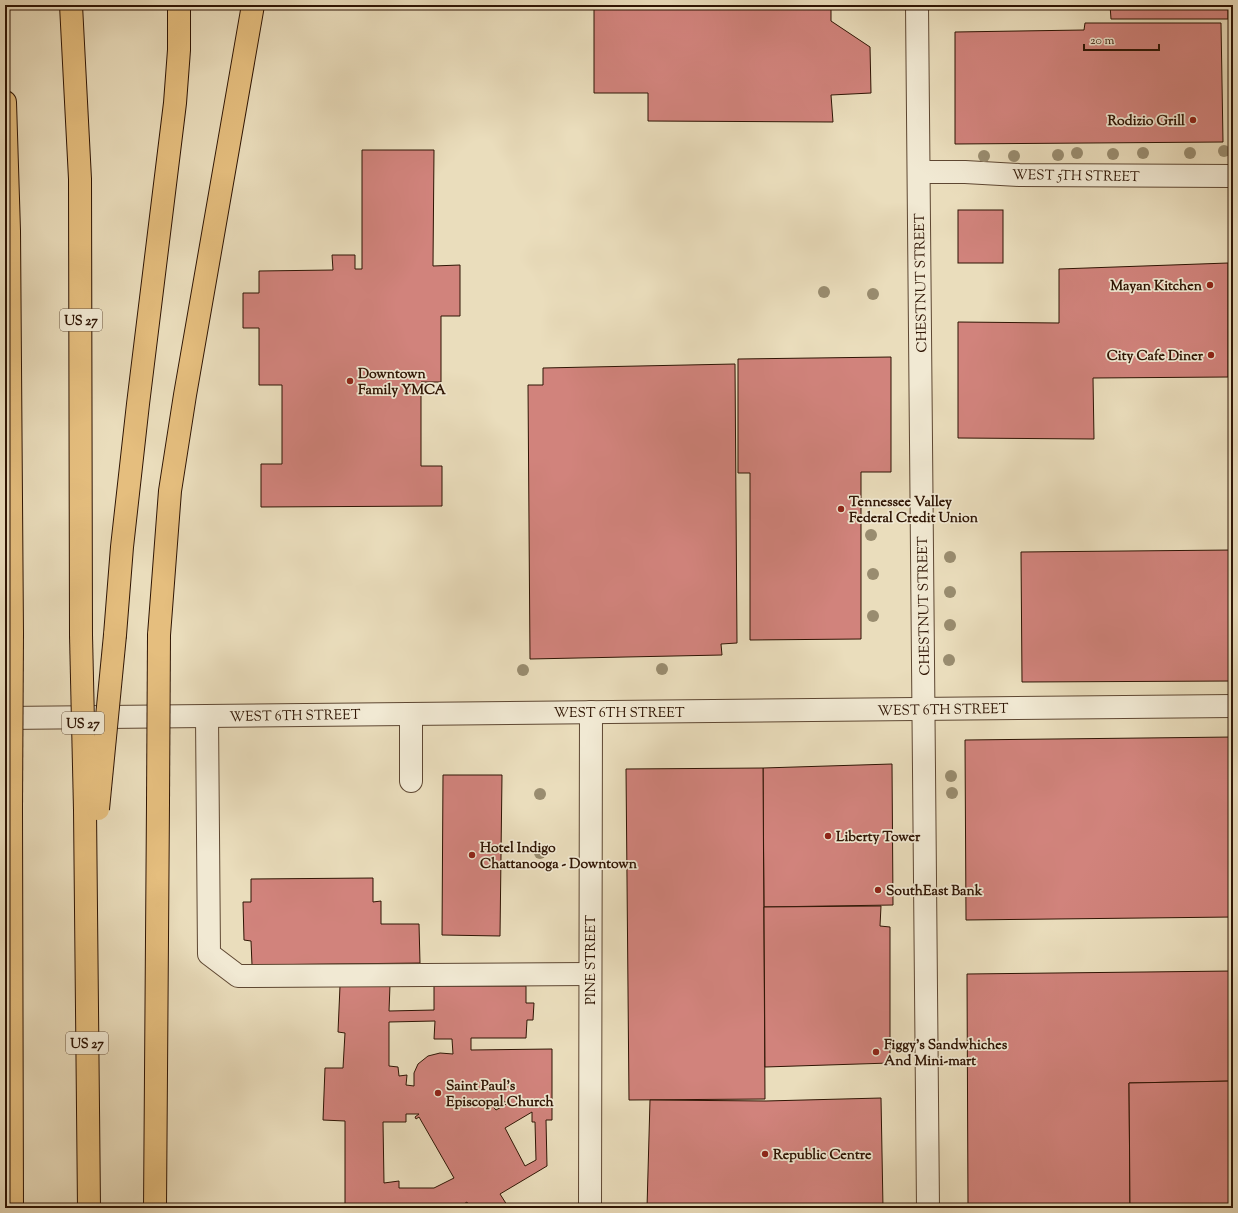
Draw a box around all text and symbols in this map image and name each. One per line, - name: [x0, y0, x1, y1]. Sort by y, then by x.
- scale bar: [1084, 26, 1159, 52]
- text: 20 m: [1090, 32, 1115, 50]
- place label: Rodizio Grill: [1107, 112, 1185, 132]
- marker: Rodizio Grill: [1188, 115, 1198, 125]
- street label: WEST 5TH STREET: [1012, 166, 1140, 188]
- street label: CHESTNUT STREET: [911, 213, 933, 353]
- place label: Mayan Kitchen: [1110, 277, 1203, 297]
- marker: Mayan Kitchen: [1205, 280, 1215, 290]
- road number: US 27: [60, 309, 102, 331]
- place label: City Cafe Diner: [1107, 347, 1204, 367]
- marker: City Cafe Diner: [1206, 350, 1216, 360]
- place label: Downtown Family YMCA: [358, 365, 447, 401]
- marker: Downtown Family YMCA: [345, 376, 355, 386]
- place label: Tennessee Valley Federal Credit Union: [849, 493, 979, 529]
- marker: Tennessee Valley Federal Credit Union: [836, 504, 846, 514]
- street label: CHESTNUT STREET: [914, 536, 936, 676]
- street label: WEST 6TH STREET: [877, 700, 1009, 722]
- street label: WEST 6TH STREET: [553, 704, 685, 724]
- street label: WEST 6TH STREET: [229, 706, 361, 728]
- road number: US 27: [62, 712, 104, 734]
- place label: Liberty Tower: [836, 828, 921, 848]
- marker: Liberty Tower: [823, 831, 833, 841]
- place label: Hotel Indigo Chattanooga - Downtown: [480, 839, 638, 875]
- marker: Hotel Indigo Chattanooga - Downtown: [467, 850, 477, 860]
- place label: SouthEast Bank: [886, 882, 983, 902]
- marker: SouthEast Bank: [873, 885, 883, 895]
- street label: PINE STREET: [582, 915, 602, 1005]
- road number: US 27: [66, 1032, 108, 1054]
- place label: Figgy's Sandwhiches And Mini-mart: [884, 1036, 1008, 1072]
- marker: Figgy's Sandwhiches And Mini-mart: [871, 1047, 881, 1057]
- place label: Saint Paul's Episcopal Church: [446, 1077, 555, 1113]
- marker: Saint Paul's Episcopal Church: [433, 1088, 443, 1098]
- place label: Republic Centre: [773, 1146, 872, 1166]
- marker: Republic Centre: [760, 1149, 770, 1159]

